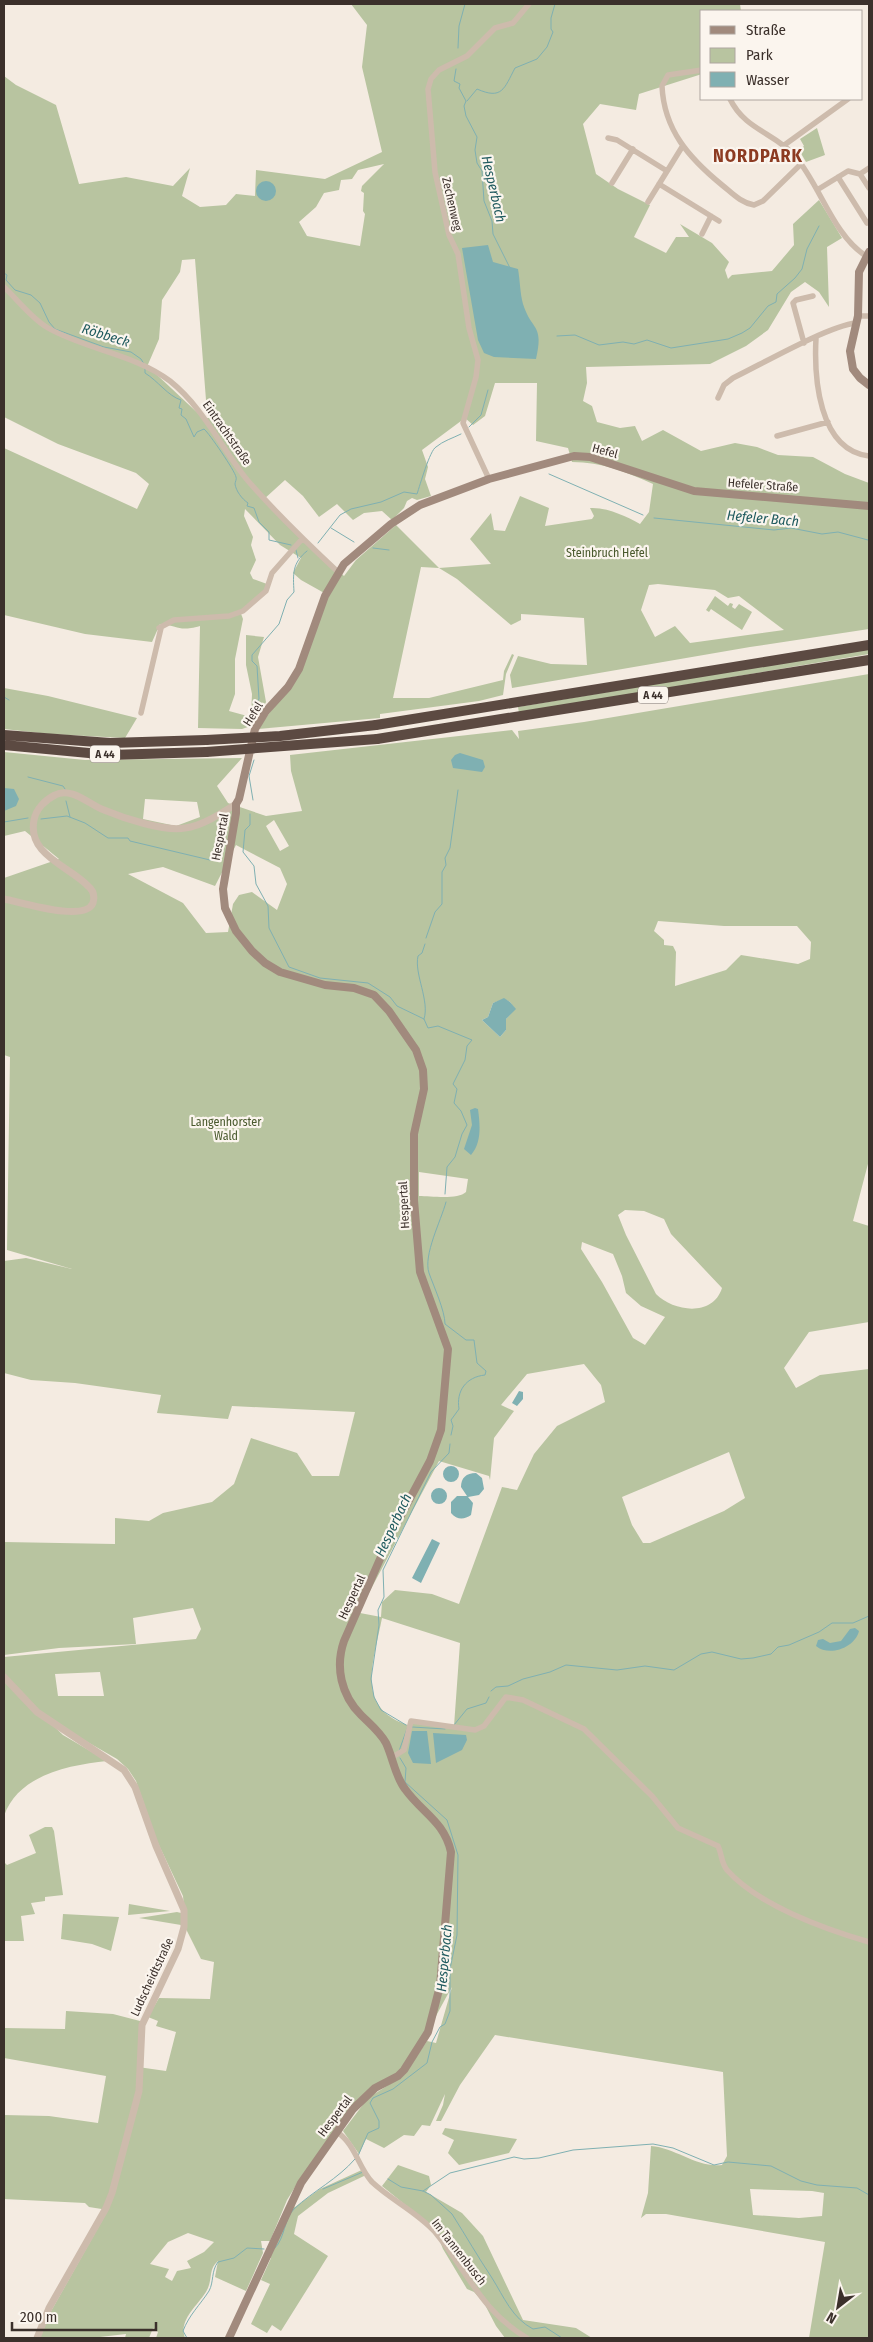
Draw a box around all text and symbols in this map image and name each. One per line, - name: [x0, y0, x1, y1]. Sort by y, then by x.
- legend: [700, 10, 863, 100]
- text: Straße: [746, 21, 786, 39]
- text: Park: [746, 46, 773, 64]
- text: Wasser: [746, 71, 790, 89]
- district label: NORDPARK: [713, 145, 803, 167]
- water label: Hesperbach: [478, 154, 509, 224]
- street label: Zechenweg: [439, 176, 465, 232]
- water label: Röbbeck: [80, 320, 132, 351]
- street label: Eintrachtstraße: [200, 398, 254, 468]
- street label: Hefel: [591, 441, 619, 461]
- street label: Hefeler Straße: [727, 476, 799, 494]
- water label: Hefeler Bach: [726, 507, 800, 530]
- park label: Steinbruch Hefel: [566, 546, 648, 560]
- road number: A 44: [638, 686, 668, 704]
- street label: Hefel: [240, 699, 266, 729]
- road number: A 44: [90, 746, 120, 762]
- street label: Hespertal: [209, 812, 231, 862]
- park label: Langenhorster Wald: [191, 1115, 262, 1143]
- street label: Hespertal: [396, 1181, 412, 1229]
- water label: Hesperbach: [371, 1491, 415, 1560]
- street label: Hespertal: [336, 1572, 368, 1622]
- water label: Hesperbach: [433, 1924, 456, 1993]
- street label: Ludscheidtstraße: [128, 1936, 176, 2018]
- street label: Hespertal: [315, 2093, 355, 2139]
- street label: Im Tannenbusch: [429, 2216, 489, 2288]
- north arrow: [813, 2282, 863, 2332]
- scale bar: [12, 2300, 156, 2332]
- text: 200 m: [20, 2308, 57, 2326]
- text: N: [824, 2308, 840, 2327]

